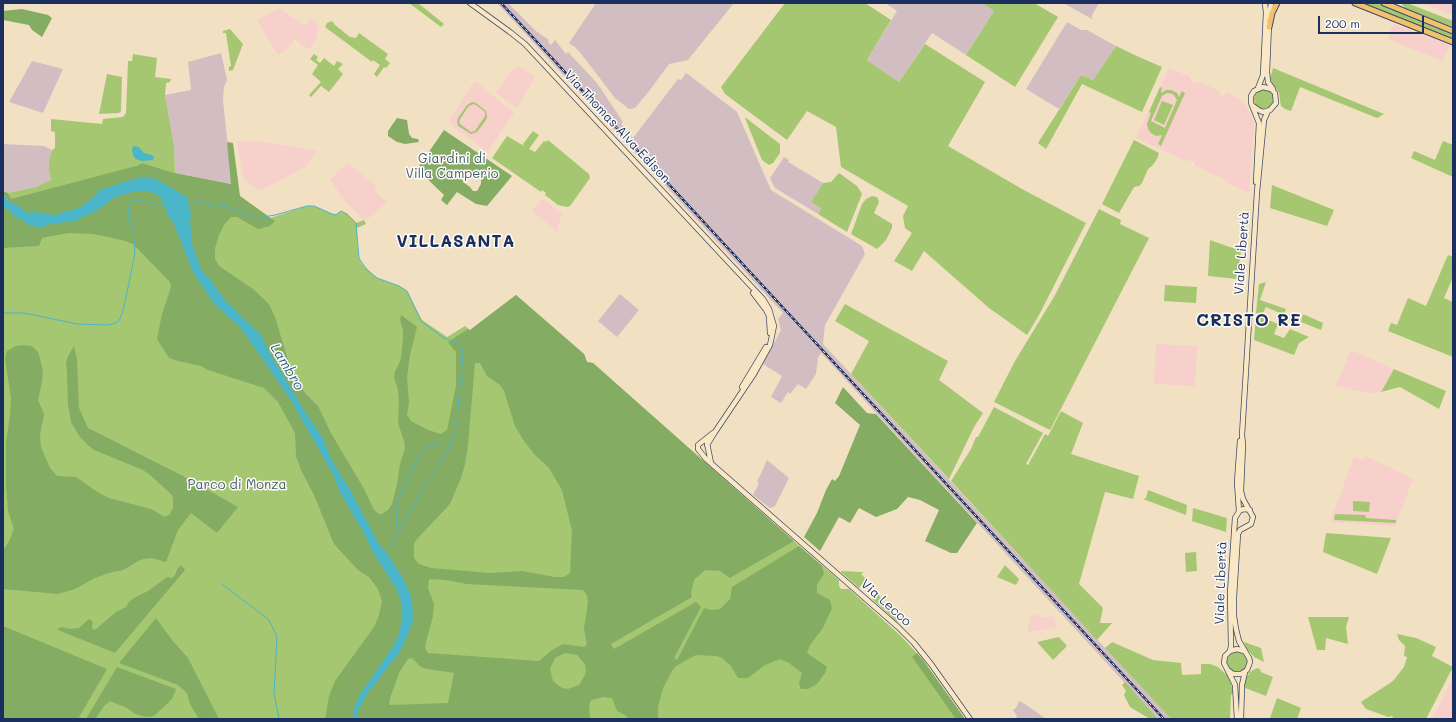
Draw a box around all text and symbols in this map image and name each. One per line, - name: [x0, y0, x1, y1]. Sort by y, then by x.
- scale bar: [1320, 8, 1426, 34]
- text: 200 m: [1325, 15, 1360, 31]
- street label: Via Thomas Alva Edison: [561, 68, 673, 186]
- park label: Giardini di Villa Camperio: [405, 151, 499, 182]
- street label: Viale Libertà: [1231, 211, 1253, 295]
- district label: VILLASANTA: [397, 232, 515, 252]
- district label: CRISTO RE: [1196, 311, 1302, 331]
- water label: Lambro: [267, 341, 307, 393]
- park label: Parco di Monza: [187, 477, 287, 493]
- street label: Viale Libertà: [1212, 541, 1230, 625]
- street label: Via Lecco: [858, 576, 914, 630]

